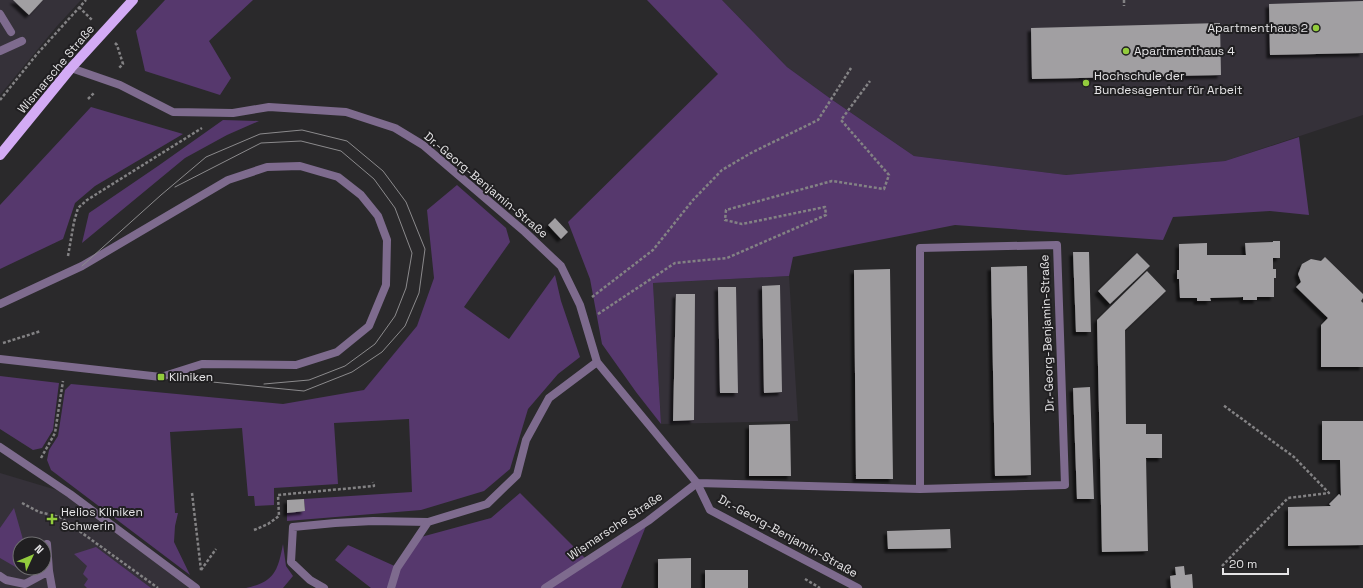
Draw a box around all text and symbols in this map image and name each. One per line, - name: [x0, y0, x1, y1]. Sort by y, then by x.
- place label: Apartmenthaus 2: [1208, 20, 1308, 36]
- street label: Wismarsche Straße: [14, 21, 98, 117]
- marker: Apartmenthaus 2: [1311, 23, 1321, 33]
- place label: Apartmenthaus 4: [1134, 43, 1235, 59]
- marker: Apartmenthaus 4: [1121, 46, 1131, 56]
- place label: Hochschule der Bundesagentur für Arbeit: [1094, 68, 1242, 98]
- marker: Hochschule der Bundesagentur für Arbeit: [1081, 78, 1091, 88]
- street label: Dr.-Georg-Benjamin-Straße: [421, 128, 551, 242]
- street label: Dr.-Georg-Benjamin-Straße: [1036, 254, 1058, 412]
- place label: Kliniken: [169, 369, 213, 385]
- marker: Kliniken: [156, 372, 166, 382]
- street label: Wismarsche Straße: [564, 488, 666, 564]
- street label: Dr.-Georg-Benjamin-Straße: [715, 491, 861, 581]
- place label: Helios Kliniken Schwerin: [61, 504, 143, 534]
- marker: Helios Kliniken Schwerin: [46, 513, 58, 525]
- north arrow: [12, 536, 52, 576]
- text: N: [32, 542, 47, 557]
- scale bar: [1223, 550, 1288, 576]
- text: 20 m: [1229, 556, 1257, 572]

